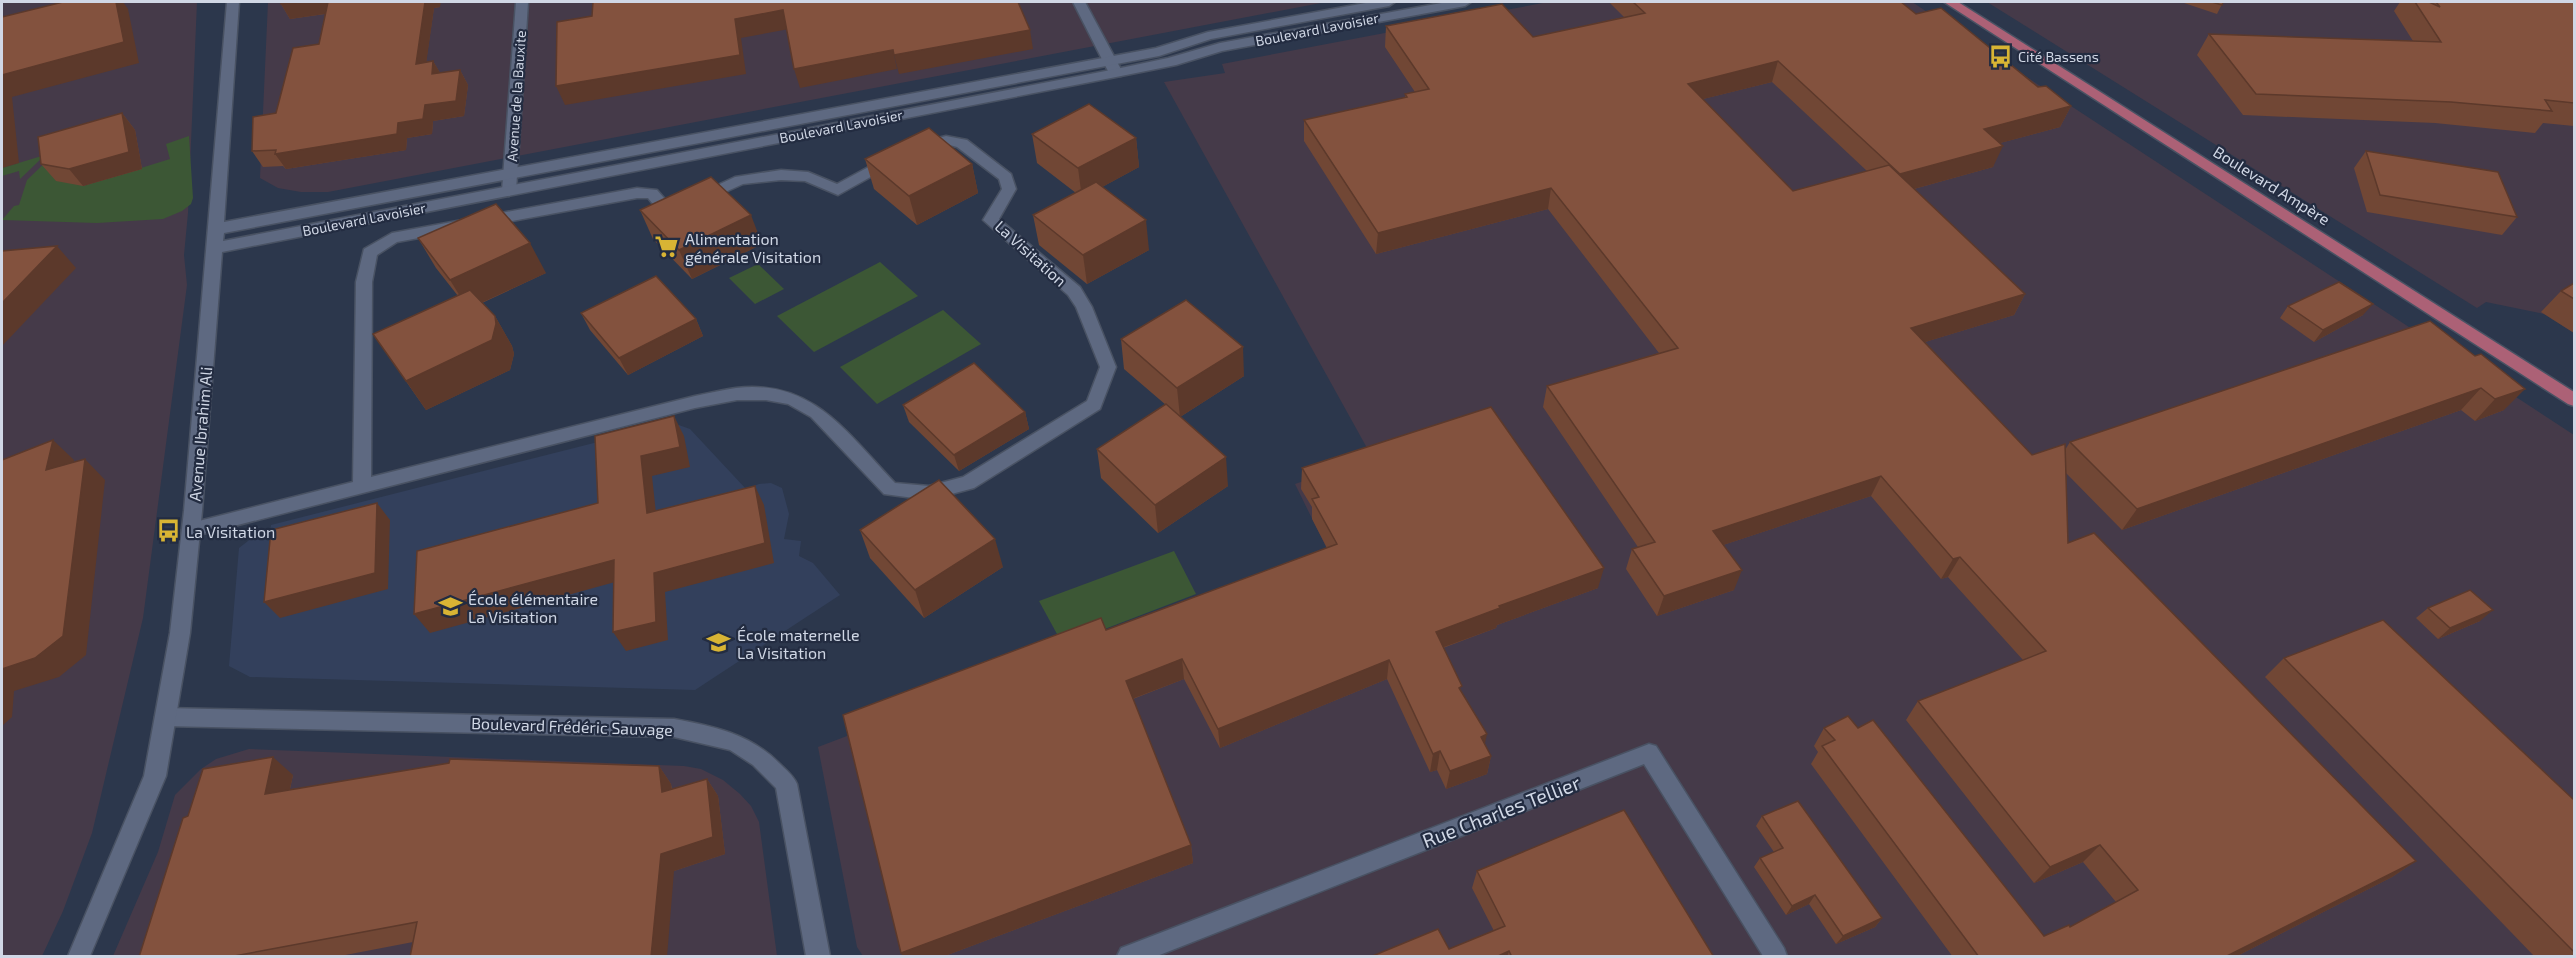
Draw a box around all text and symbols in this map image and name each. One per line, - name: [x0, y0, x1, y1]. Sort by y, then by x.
- street label: Boulevard Lavoisier: [1254, 9, 1380, 49]
- street label: Avenue de la Bauxite: [503, 30, 529, 162]
- bus stop icon: Cité Bassens: [1987, 43, 2013, 69]
- place label: Cité Bassens: [2018, 48, 2099, 65]
- street label: Boulevard Lavoisier: [778, 106, 904, 146]
- street label: Boulevard Ampère: [2210, 141, 2334, 229]
- street label: Boulevard Lavoisier: [301, 199, 427, 239]
- street label: La Visitation: [991, 216, 1071, 290]
- place label: Alimentation générale Visitation: [685, 229, 821, 266]
- supermarket icon: Alimentation générale Visitation: [654, 234, 680, 260]
- street label: Avenue Ibrahim Ali: [185, 366, 215, 502]
- bus stop icon: La Visitation: [155, 518, 181, 544]
- place label: La Visitation: [186, 522, 275, 541]
- place label: École élémentaire La Visitation: [468, 589, 598, 626]
- school or university icon: École élémentaire La Visitation: [437, 594, 463, 620]
- place label: École maternelle La Visitation: [737, 625, 860, 662]
- school or university icon: École maternelle La Visitation: [706, 630, 732, 656]
- street label: Boulevard Frédéric Sauvage: [471, 713, 673, 739]
- street label: Rue Charles Tellier: [1418, 770, 1584, 852]

